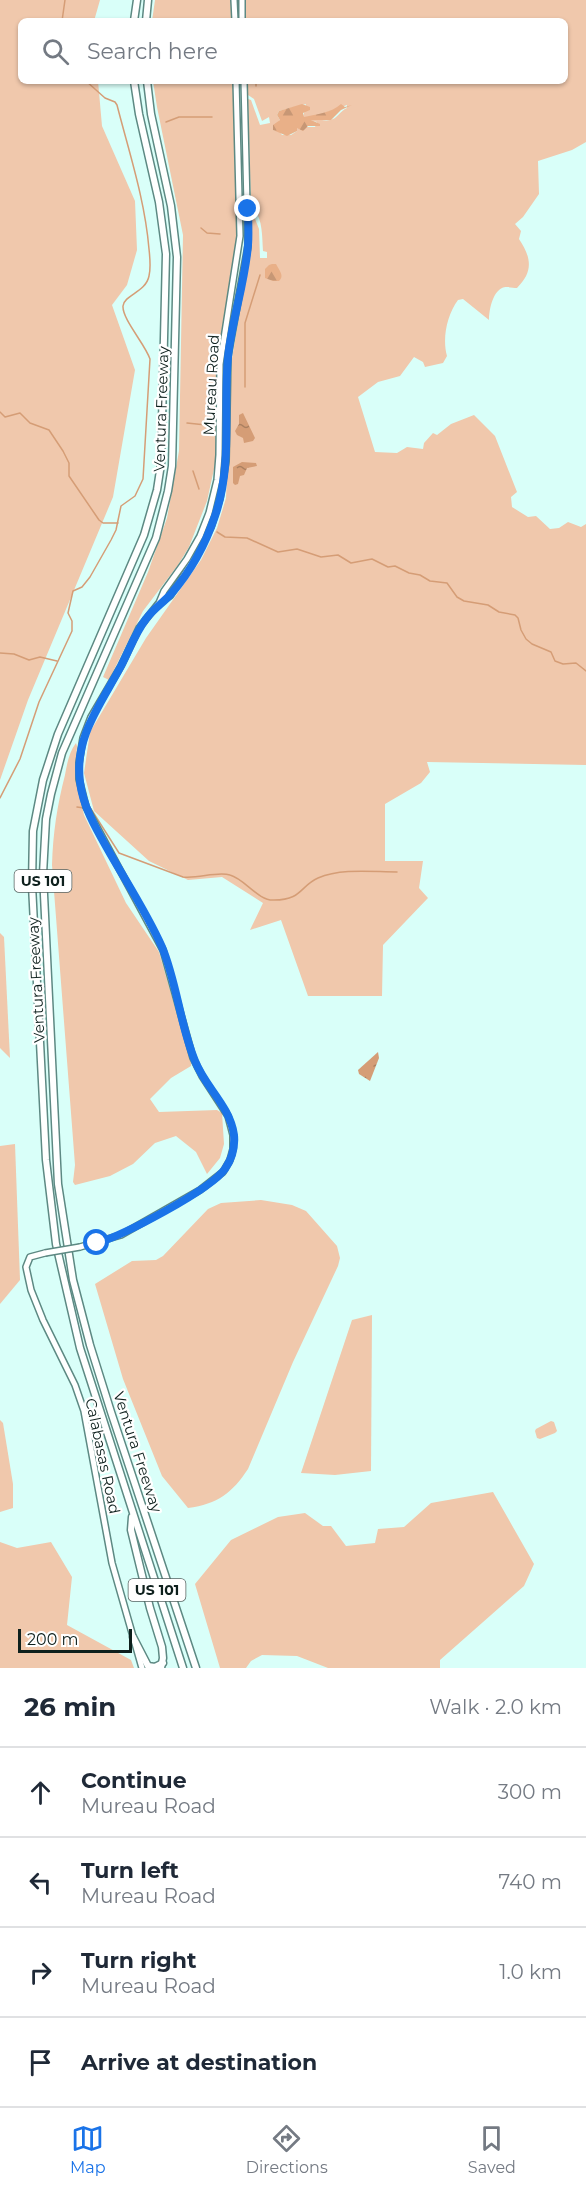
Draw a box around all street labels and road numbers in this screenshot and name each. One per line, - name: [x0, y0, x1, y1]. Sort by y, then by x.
- street label: Mureau Road: [199, 334, 223, 436]
- street label: Ventura Freeway: [149, 345, 173, 472]
- road number: US 101: [15, 870, 72, 892]
- street label: Ventura Freeway: [23, 916, 49, 1043]
- street label: Ventura Freeway: [110, 1389, 167, 1516]
- street label: Calabasas Road: [81, 1396, 125, 1516]
- road number: US 101: [128, 1579, 186, 1601]

